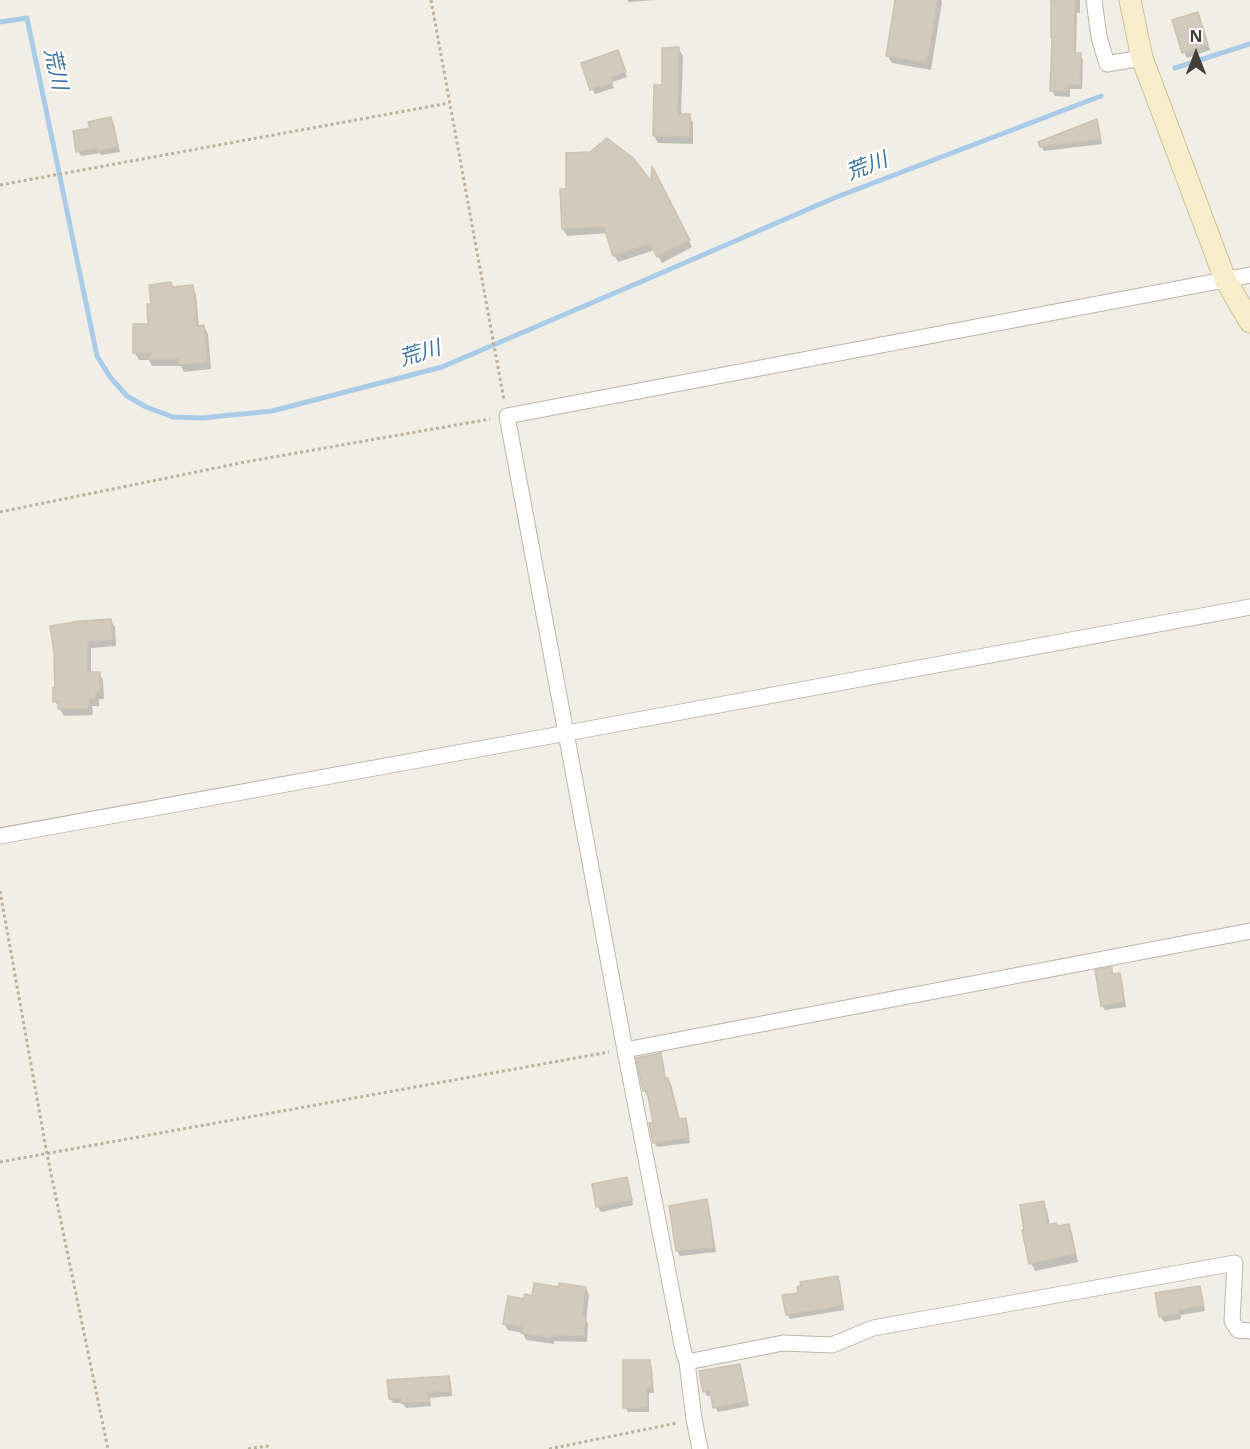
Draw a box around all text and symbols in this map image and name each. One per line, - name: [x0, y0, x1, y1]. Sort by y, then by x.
- north arrow: [1166, 24, 1226, 84]
- text: N: [1189, 25, 1203, 47]
- water label: 荒川: [38, 46, 72, 92]
- water label: 荒川: [843, 148, 891, 186]
- water label: 荒川: [396, 336, 444, 372]

